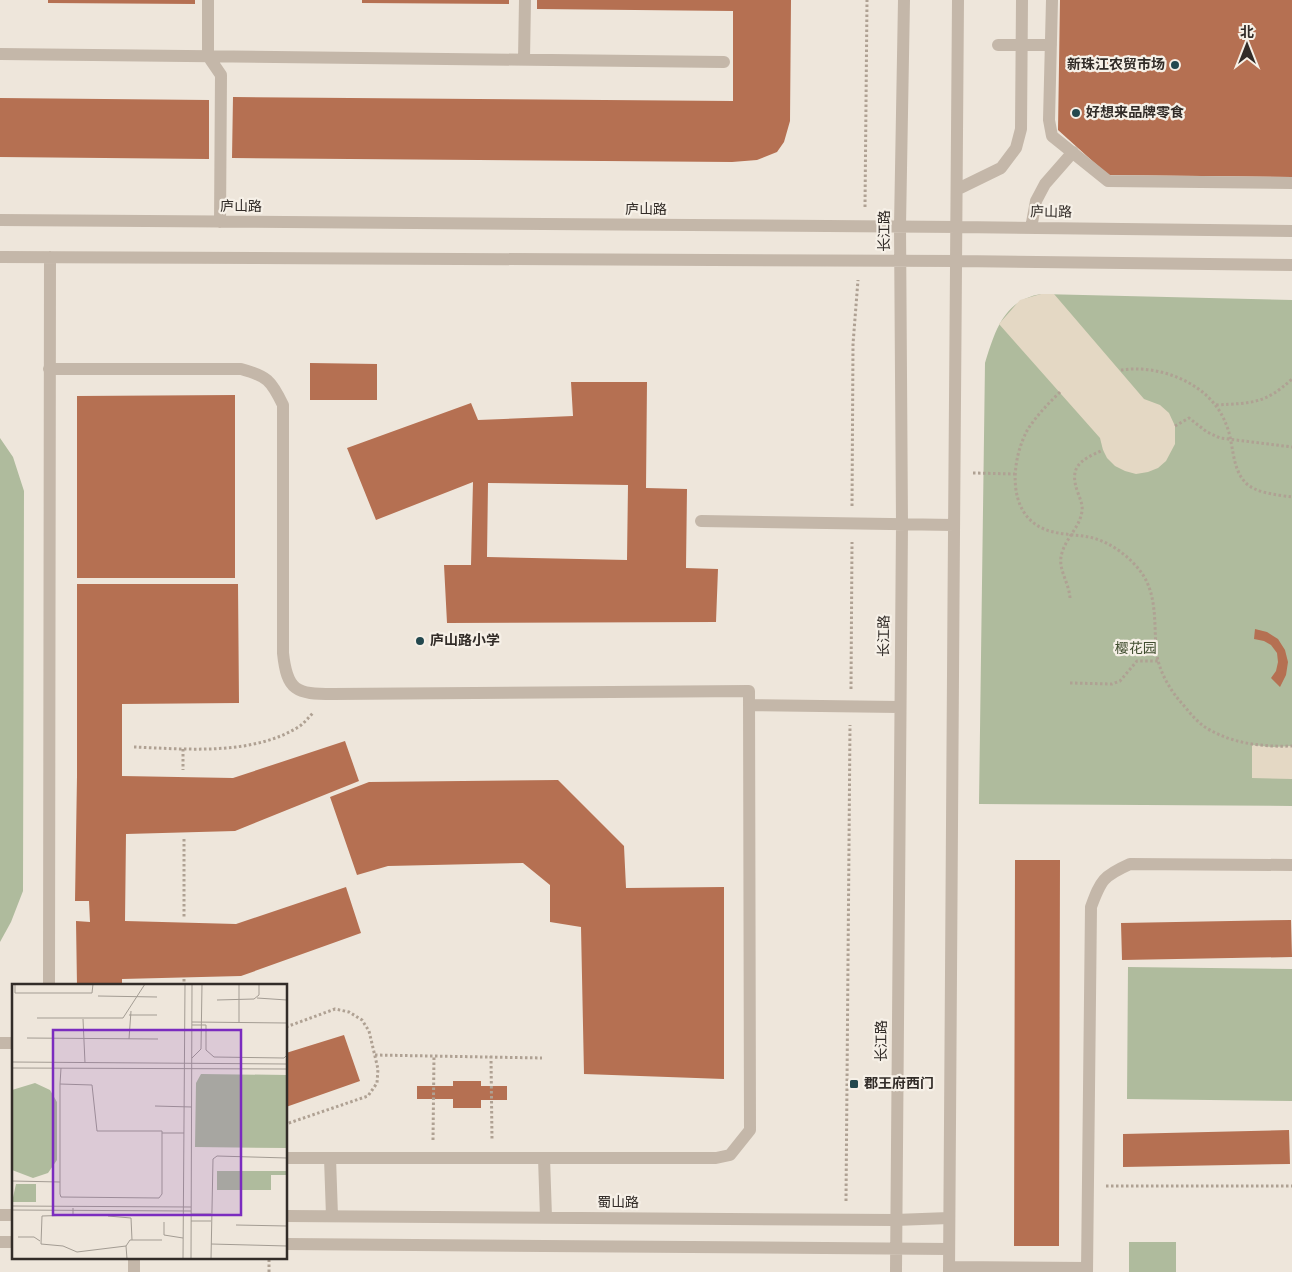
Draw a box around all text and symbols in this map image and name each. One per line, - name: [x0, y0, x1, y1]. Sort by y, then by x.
- north arrow: [1222, 20, 1272, 70]
- text: 北: [1240, 25, 1254, 42]
- place label: 新珠江农贸市场: [1067, 56, 1165, 74]
- marker: 新珠江农贸市场: [1169, 59, 1181, 71]
- place label: 好想来品牌零食: [1086, 104, 1184, 122]
- marker: 好想来品牌零食: [1070, 107, 1082, 119]
- street label: 庐山路: [220, 199, 262, 216]
- street label: 庐山路: [625, 202, 667, 219]
- street label: 庐山路: [1030, 204, 1072, 222]
- street label: 长江路: [877, 210, 894, 252]
- street label: 长江路: [876, 615, 894, 657]
- place label: 庐山路小学: [430, 632, 500, 650]
- marker: 庐山路小学: [414, 635, 426, 647]
- park label: 樱花园: [1115, 641, 1157, 658]
- inset map: [12, 984, 288, 1260]
- street label: 长江路: [874, 1020, 891, 1062]
- place label: 郡王府西门: [864, 1075, 934, 1093]
- marker: 郡王府西门: [848, 1078, 860, 1090]
- street label: 蜀山路: [597, 1195, 639, 1212]

